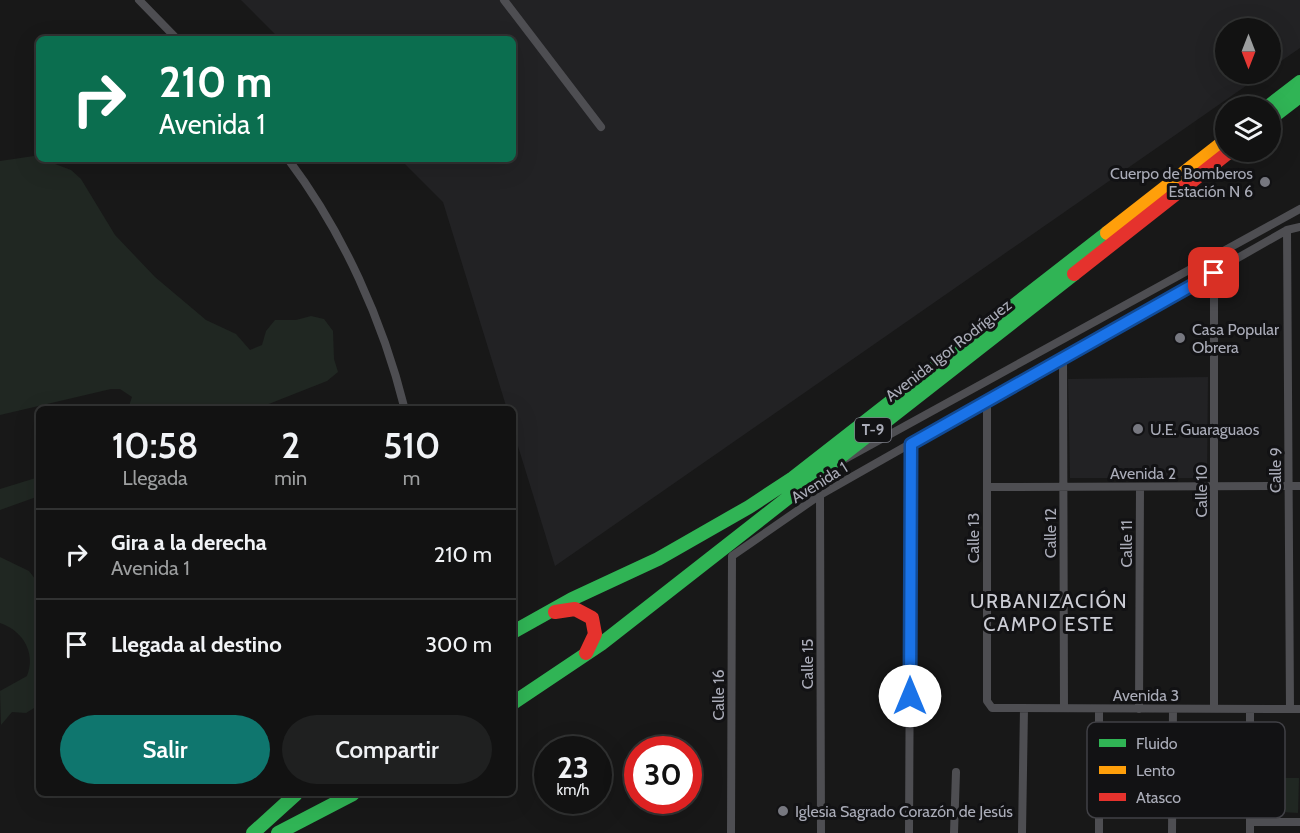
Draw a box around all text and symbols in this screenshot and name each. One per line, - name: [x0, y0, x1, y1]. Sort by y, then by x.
- north arrow: [1215, 18, 1281, 84]
- map controls: [1215, 18, 1281, 162]
- text: 210 m: [159, 56, 272, 108]
- icon: right: [60, 60, 138, 138]
- button: layers: [1215, 96, 1281, 162]
- text: Avenida 1: [159, 108, 265, 141]
- place label: Cuerpo de Bomberos Estación N 6: [1110, 164, 1253, 201]
- marker: Cuerpo de Bomberos Estación N 6: [1258, 175, 1272, 189]
- pin: [1188, 247, 1239, 298]
- icon: arrive: [1197, 256, 1230, 289]
- street label: Avenida Igor Rodríguez: [882, 295, 1015, 405]
- place label: Casa Popular Obrera: [1192, 320, 1280, 357]
- marker: Casa Popular Obrera: [1173, 331, 1187, 345]
- road number: T-9: [855, 418, 891, 442]
- place label: U.E. Guaraguaos: [1150, 420, 1260, 439]
- marker: U.E. Guaraguaos: [1131, 422, 1145, 436]
- text: 10:58: [112, 423, 199, 467]
- text: 2: [281, 423, 300, 467]
- text: 510: [383, 423, 440, 467]
- street label: Calle 9: [1266, 447, 1285, 493]
- street label: Avenida 1: [788, 458, 851, 507]
- street label: Avenida 2: [1110, 464, 1176, 483]
- street label: Calle 10: [1192, 464, 1211, 518]
- text: Llegada: [123, 466, 188, 490]
- text: min: [274, 466, 307, 490]
- text: m: [403, 466, 420, 490]
- street label: Calle 12: [1041, 508, 1060, 558]
- street label: Calle 13: [964, 513, 983, 563]
- street label: Calle 11: [1117, 520, 1136, 568]
- text: Gira a la derecha: [111, 529, 267, 556]
- icon: right: [60, 538, 93, 571]
- text: 210 m: [434, 541, 492, 568]
- text: Avenida 1: [111, 556, 190, 580]
- district label: URBANIZACIÓN CAMPO ESTE: [970, 589, 1128, 636]
- icon: arrive: [60, 628, 93, 661]
- text: Llegada al destino: [111, 631, 282, 658]
- text: 300 m: [425, 631, 492, 658]
- street label: Calle 15: [798, 639, 817, 689]
- position arrow: [878, 664, 942, 728]
- street label: Calle 16: [709, 669, 728, 721]
- street label: Avenida 3: [1113, 686, 1179, 705]
- button: Salir: [60, 715, 270, 784]
- button: Compartir: [282, 715, 492, 784]
- legend: [1087, 722, 1285, 818]
- text: Fluido: [1136, 734, 1178, 753]
- speed limit sign: 30: [624, 736, 702, 814]
- text: 23: [557, 749, 589, 786]
- text: Lento: [1136, 761, 1175, 780]
- text: km/h: [557, 781, 589, 799]
- text: Atasco: [1136, 788, 1181, 807]
- place label: Iglesia Sagrado Corazón de Jesús: [795, 802, 1013, 821]
- marker: Iglesia Sagrado Corazón de Jesús: [776, 804, 790, 818]

